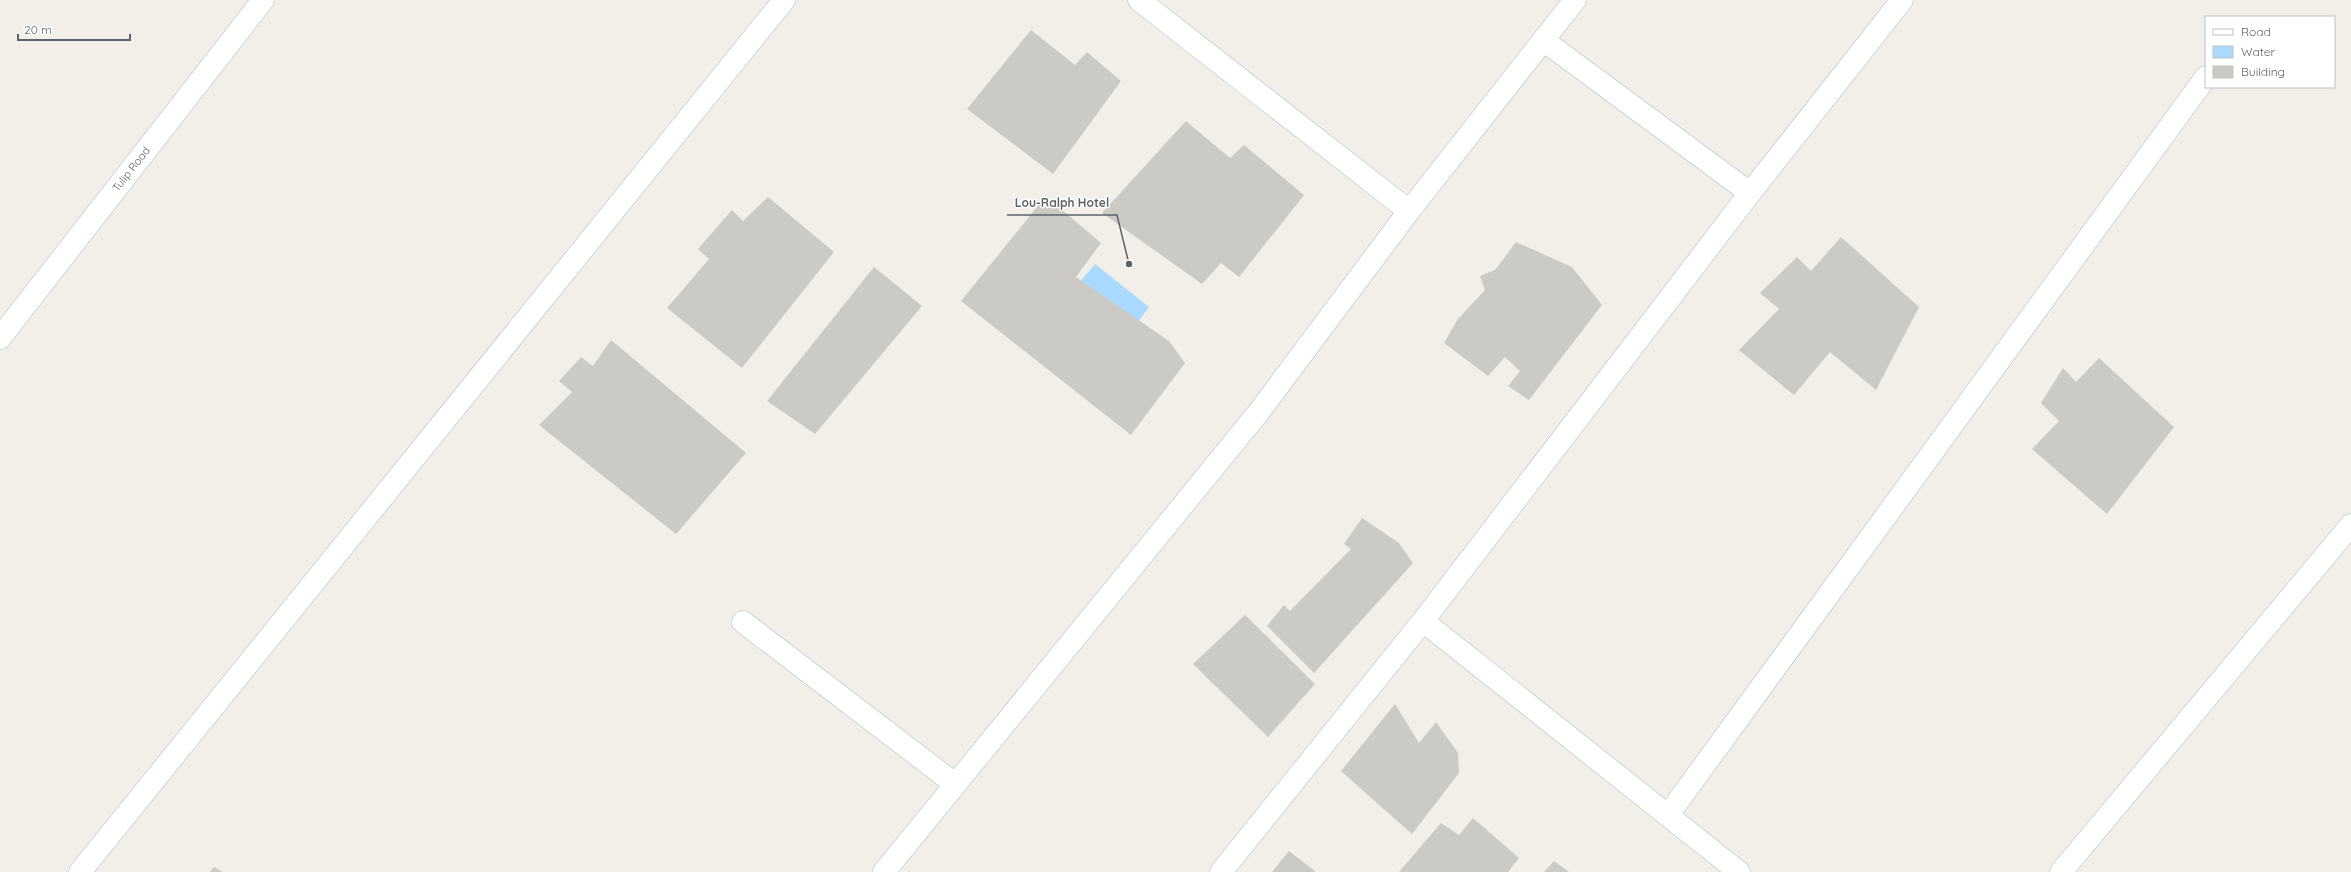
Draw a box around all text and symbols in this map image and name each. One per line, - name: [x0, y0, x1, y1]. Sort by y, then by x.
- scale bar: [18, 16, 130, 42]
- legend: [2205, 16, 2335, 88]
- text: 20 m: [24, 22, 52, 37]
- text: Road: [2241, 24, 2271, 39]
- text: Water: [2241, 44, 2276, 59]
- text: Building: [2241, 64, 2285, 79]
- street label: Tulip Road: [109, 144, 153, 194]
- callout: Lou-Ralph Hotel: [1007, 191, 1117, 215]
- text: Lou-Ralph Hotel: [1015, 195, 1109, 210]

